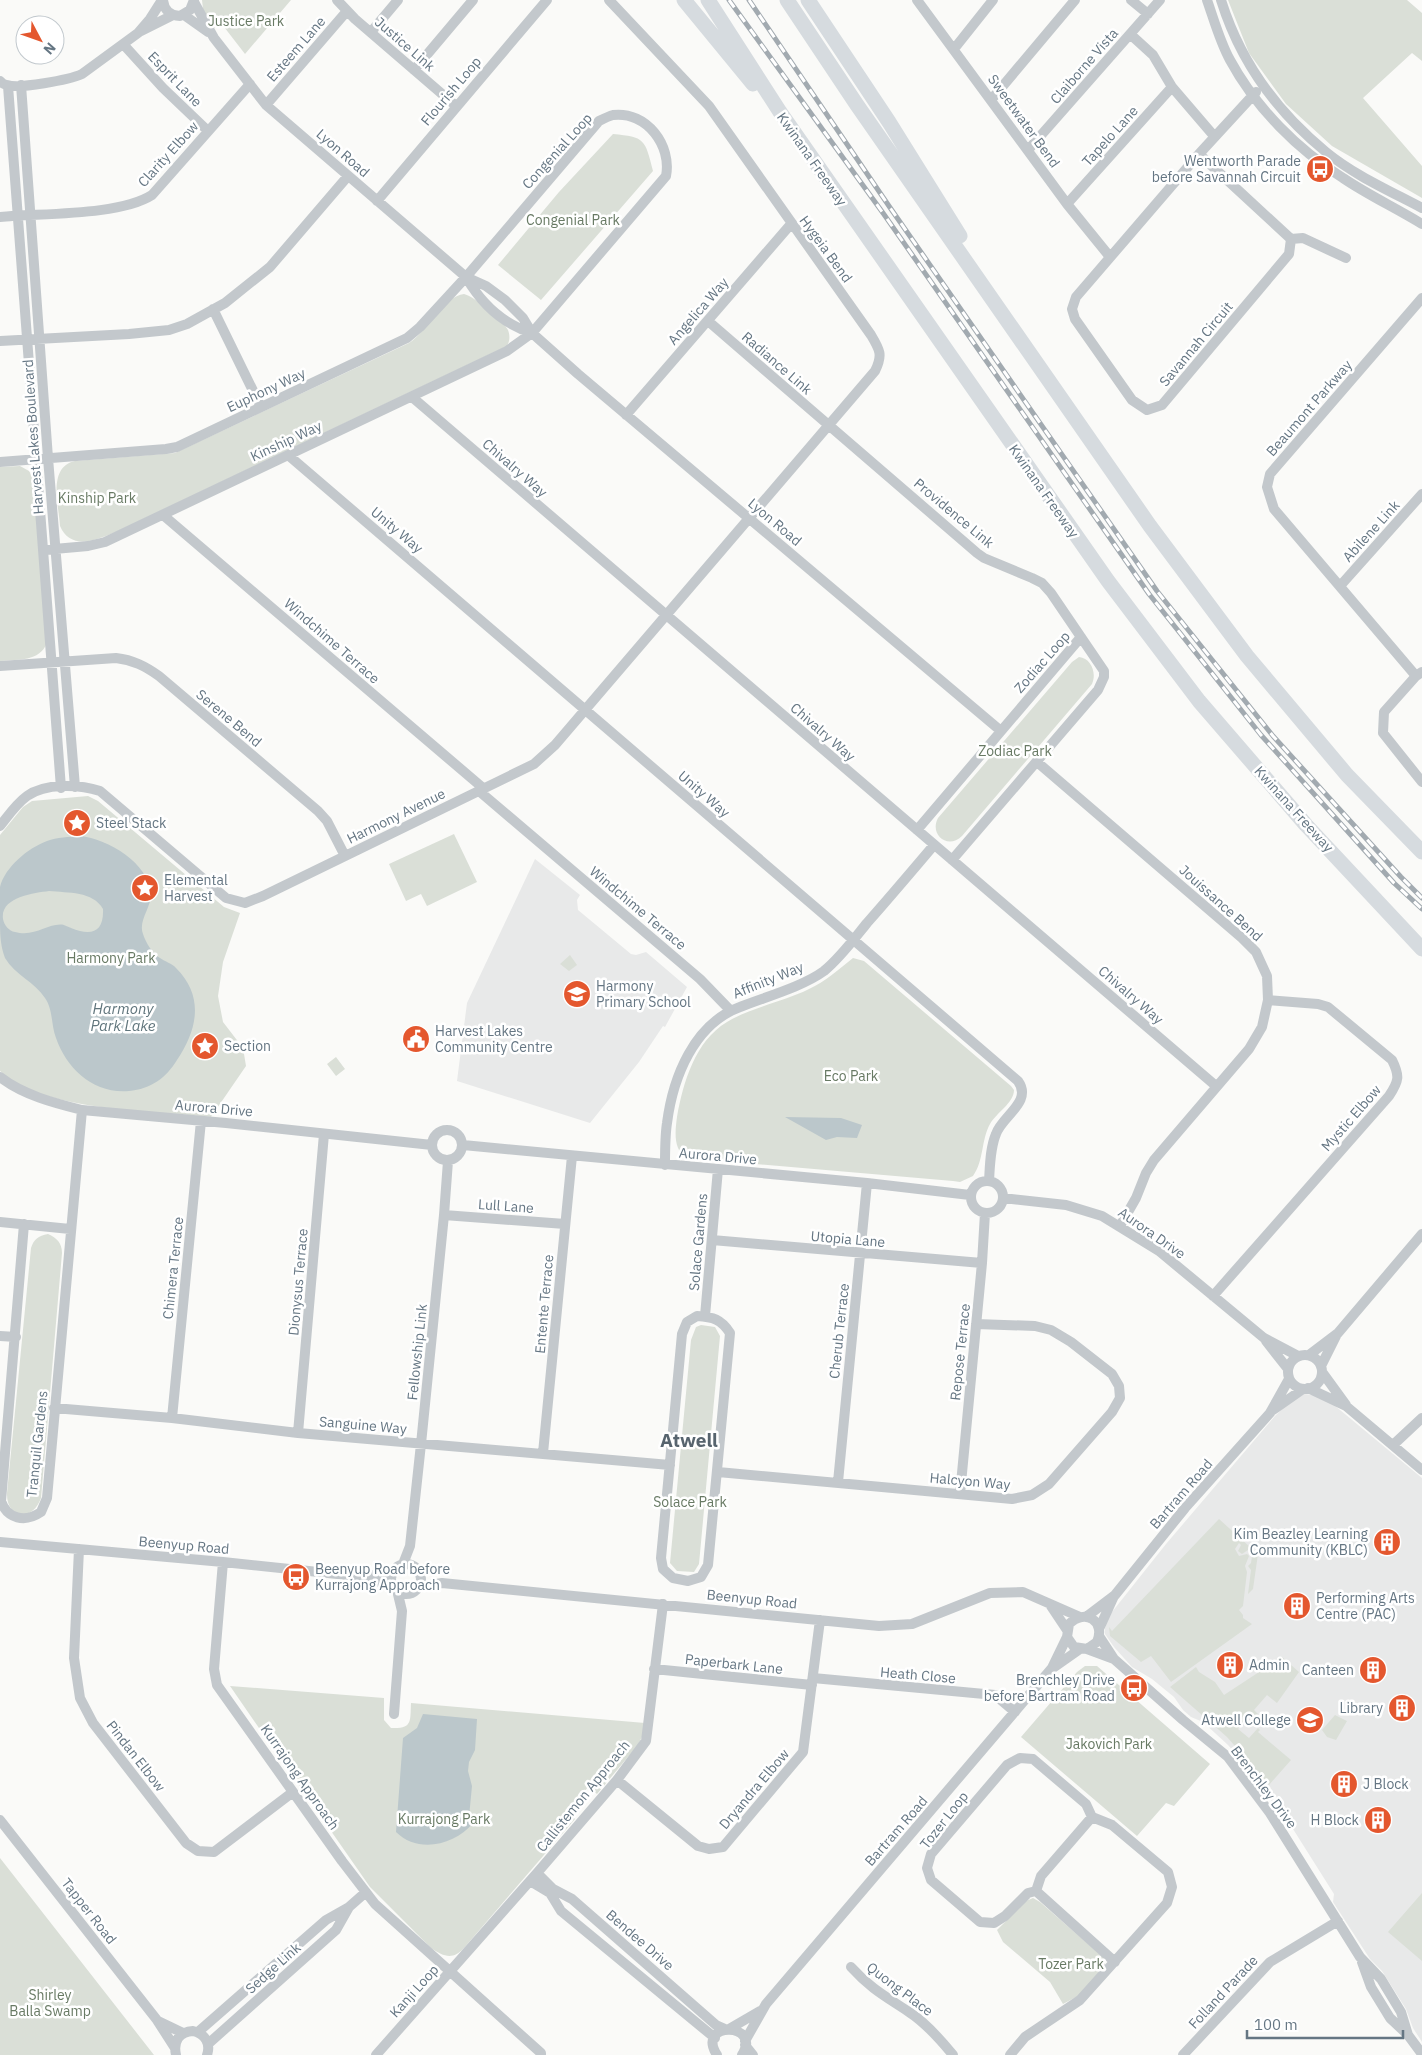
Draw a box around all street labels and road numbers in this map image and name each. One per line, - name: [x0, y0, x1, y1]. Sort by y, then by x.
- street label: Esteem Lane: [263, 12, 329, 85]
- street label: Justice Link: [371, 13, 439, 75]
- street label: Claiborne Vista: [1046, 24, 1122, 108]
- street label: Esprit Lane: [144, 48, 206, 111]
- street label: Flourish Loop: [417, 53, 485, 129]
- street label: Sweetwater Bend: [984, 71, 1064, 171]
- street label: Tapelo Lane: [1078, 102, 1142, 170]
- street label: Congenial Loop: [518, 109, 596, 193]
- street label: Kwinana Freeway: [773, 109, 851, 209]
- street label: Clarity Elbow: [134, 117, 202, 191]
- street label: Lyon Road: [313, 125, 373, 181]
- street label: Hygeia Bend: [796, 212, 856, 286]
- street label: Angelica Way: [664, 273, 732, 349]
- street label: Savannah Circuit: [1155, 298, 1237, 390]
- street label: Radiance Link: [738, 328, 816, 399]
- street label: Beaumont Parkway: [1262, 356, 1356, 460]
- street label: Harvest Lakes Boulevard: [19, 359, 47, 515]
- street label: Euphony Way: [224, 364, 308, 416]
- street label: Kinship Way: [247, 417, 325, 465]
- street label: Chivalry Way: [479, 435, 551, 501]
- street label: Kwinana Freeway: [1005, 441, 1083, 541]
- street label: Providence Link: [910, 474, 998, 552]
- street label: Lyon Road: [744, 494, 806, 550]
- street label: Abilene Link: [1339, 496, 1404, 566]
- street label: Unity Way: [367, 503, 427, 557]
- street label: Windchime Terrace: [280, 595, 384, 688]
- street label: Zodiac Loop: [1010, 627, 1074, 697]
- street label: Serene Bend: [192, 685, 266, 751]
- street label: Chivalry Way: [787, 699, 859, 765]
- street label: Kwinana Freeway: [1250, 762, 1338, 856]
- street label: Unity Way: [674, 767, 734, 821]
- street label: Harmony Avenue: [344, 784, 449, 848]
- street label: Jouissance Bend: [1175, 861, 1267, 945]
- street label: Windchime Terrace: [586, 862, 690, 954]
- street label: Affinity Way: [730, 958, 806, 1002]
- street label: Chivalry Way: [1095, 962, 1167, 1028]
- street label: Mystic Elbow: [1317, 1081, 1385, 1155]
- street label: Aurora Drive: [174, 1096, 254, 1120]
- street label: Aurora Drive: [678, 1144, 758, 1168]
- street label: Solace Gardens: [685, 1192, 711, 1292]
- street label: Lull Lane: [478, 1195, 535, 1217]
- street label: Aurora Drive: [1115, 1203, 1189, 1263]
- street label: Chimera Terrace: [159, 1216, 187, 1320]
- street label: Dionysus Terrace: [284, 1227, 312, 1336]
- street label: Utopia Lane: [810, 1227, 886, 1251]
- street label: Entente Terrace: [531, 1253, 557, 1354]
- street label: Cherub Terrace: [825, 1282, 853, 1380]
- street label: Fellowship Link: [403, 1302, 431, 1401]
- street label: Repose Terrace: [946, 1302, 974, 1401]
- street label: Tranquil Gardens: [22, 1389, 52, 1498]
- street label: Sanguine Way: [318, 1412, 408, 1438]
- street label: Bartram Road: [1146, 1455, 1216, 1533]
- street label: Halcyon Way: [929, 1469, 1011, 1493]
- street label: Beenyup Road: [138, 1532, 230, 1558]
- street label: Beenyup Road: [706, 1585, 798, 1613]
- street label: Paperbark Lane: [684, 1650, 784, 1678]
- street label: Heath Close: [879, 1663, 957, 1687]
- street label: Pindan Elbow: [103, 1717, 170, 1795]
- street label: Kurrajong Approach: [257, 1721, 343, 1833]
- street label: Callistemon Approach: [532, 1737, 634, 1855]
- street label: Brenchley Drive: [1227, 1742, 1301, 1832]
- street label: Dryandra Elbow: [715, 1745, 793, 1833]
- street label: Tozer Loop: [916, 1788, 972, 1852]
- street label: Bartram Road: [861, 1792, 931, 1870]
- street label: Tapper Road: [58, 1874, 120, 1948]
- street label: Bendee Drive: [602, 1906, 678, 1975]
- street label: Sedge Link: [242, 1938, 305, 1997]
- street label: Folland Parade: [1184, 1951, 1262, 2032]
- street label: Quong Place: [863, 1958, 937, 2020]
- street label: Kanji Loop: [386, 1961, 442, 2021]

